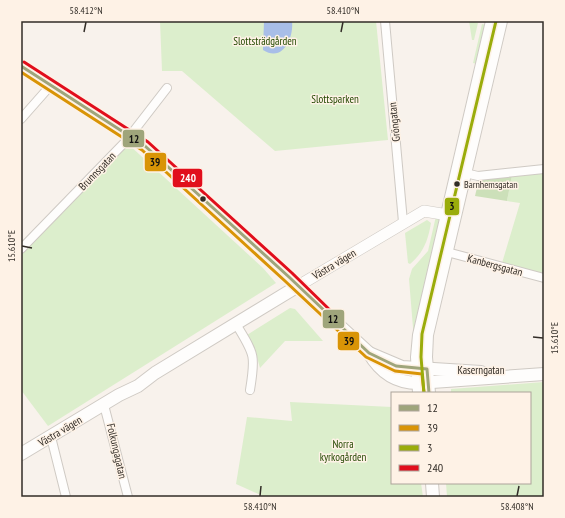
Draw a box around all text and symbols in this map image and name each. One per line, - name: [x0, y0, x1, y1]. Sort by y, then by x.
- text: 58.412°N: [69, 4, 103, 17]
- text: 58.410°N: [326, 4, 360, 17]
- park label: Slottsträdgården: [233, 34, 297, 48]
- park label: Slottsparken: [311, 92, 359, 106]
- street label: Gröngatan: [385, 102, 403, 142]
- line badge: 12: [122, 129, 145, 148]
- text: 12: [129, 132, 139, 146]
- street label: Brunnsgatan: [75, 149, 119, 193]
- line badge: 39: [144, 152, 167, 172]
- text: 39: [150, 155, 160, 169]
- line badge: 240: [172, 168, 203, 188]
- text: 240: [180, 171, 196, 185]
- place label: Barnhemsgatan: [464, 178, 518, 191]
- marker: Barnhemsgatan: [452, 179, 462, 189]
- unlabelled marker: [198, 194, 208, 204]
- line badge: 3: [444, 197, 460, 216]
- text: 3: [449, 199, 455, 213]
- text: 15.610°E: [5, 230, 18, 262]
- street label: Västra vägen: [309, 245, 358, 283]
- street label: Kanbergsgatan: [466, 251, 524, 279]
- line badge: 12: [322, 309, 345, 329]
- text: 12: [328, 312, 338, 326]
- text: 15.610°E: [548, 322, 561, 354]
- line badge: 39: [337, 331, 360, 351]
- text: 39: [344, 334, 354, 348]
- street label: Kaserngatan: [457, 363, 505, 377]
- legend: [391, 392, 531, 484]
- text: 12: [427, 400, 438, 415]
- street label: Västra vägen: [35, 412, 84, 450]
- text: 39: [427, 420, 438, 435]
- street label: Folkungagatan: [104, 422, 130, 480]
- park label: Norra kyrkogården: [320, 437, 366, 464]
- text: 3: [427, 440, 432, 455]
- text: 240: [427, 460, 443, 475]
- text: 58.410°N: [243, 500, 277, 513]
- text: 58.408°N: [500, 500, 534, 513]

